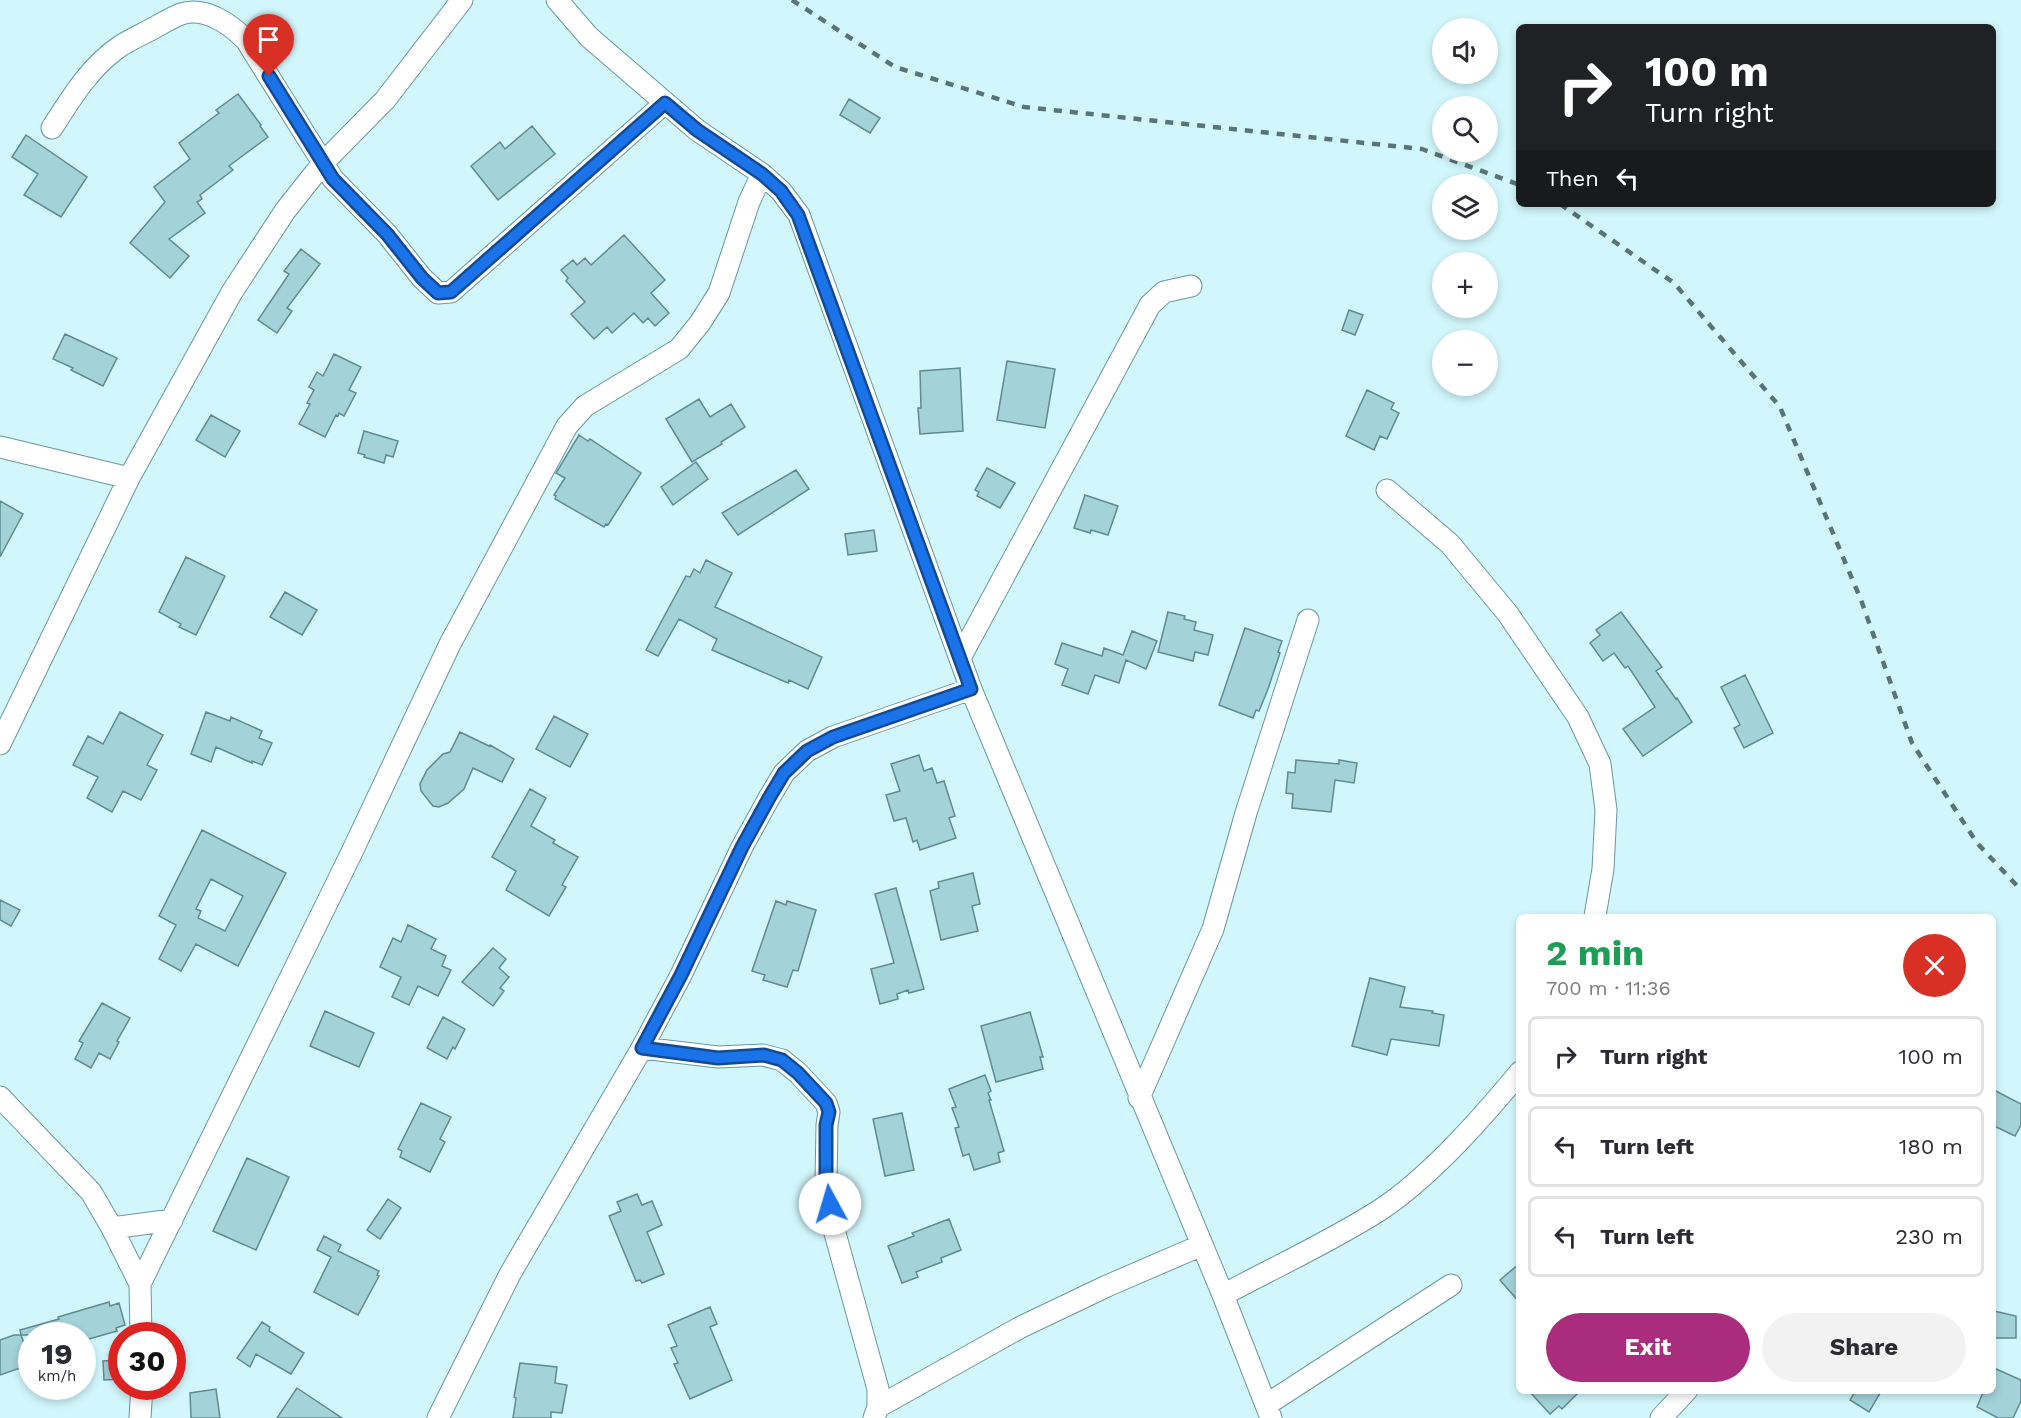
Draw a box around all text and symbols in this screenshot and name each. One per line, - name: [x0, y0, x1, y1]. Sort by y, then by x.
- pin: [243, 14, 294, 76]
- map controls: [1432, 18, 1498, 396]
- button: sound: [1432, 18, 1498, 84]
- icon: arrive: [252, 23, 285, 56]
- text: 100 m: [1645, 47, 1769, 96]
- icon: right: [1546, 48, 1624, 126]
- button: search: [1432, 96, 1498, 162]
- text: Turn right: [1645, 97, 1774, 129]
- icon: left: [1611, 162, 1644, 195]
- text: Then: [1546, 166, 1599, 191]
- button: layers: [1432, 174, 1498, 240]
- button: +: [1432, 252, 1498, 318]
- button: −: [1432, 330, 1498, 396]
- text: 2 min: [1546, 932, 1644, 974]
- button: close: [1903, 934, 1966, 997]
- text: 700 m · 11:36: [1546, 976, 1671, 1000]
- icon: right: [1549, 1040, 1582, 1073]
- text: Turn right: [1600, 1044, 1707, 1069]
- text: 100 m: [1899, 1044, 1963, 1069]
- icon: left: [1549, 1130, 1582, 1163]
- text: Turn left: [1600, 1134, 1694, 1159]
- text: 180 m: [1899, 1134, 1963, 1159]
- position arrow: [798, 1172, 862, 1236]
- icon: left: [1549, 1220, 1582, 1253]
- text: Turn left: [1600, 1224, 1694, 1249]
- text: 230 m: [1895, 1224, 1963, 1249]
- button: Exit: [1546, 1313, 1750, 1382]
- button: Share: [1762, 1313, 1966, 1382]
- speed limit sign: 30: [108, 1322, 186, 1400]
- text: 19: [41, 1336, 73, 1371]
- text: km/h: [38, 1367, 76, 1385]

